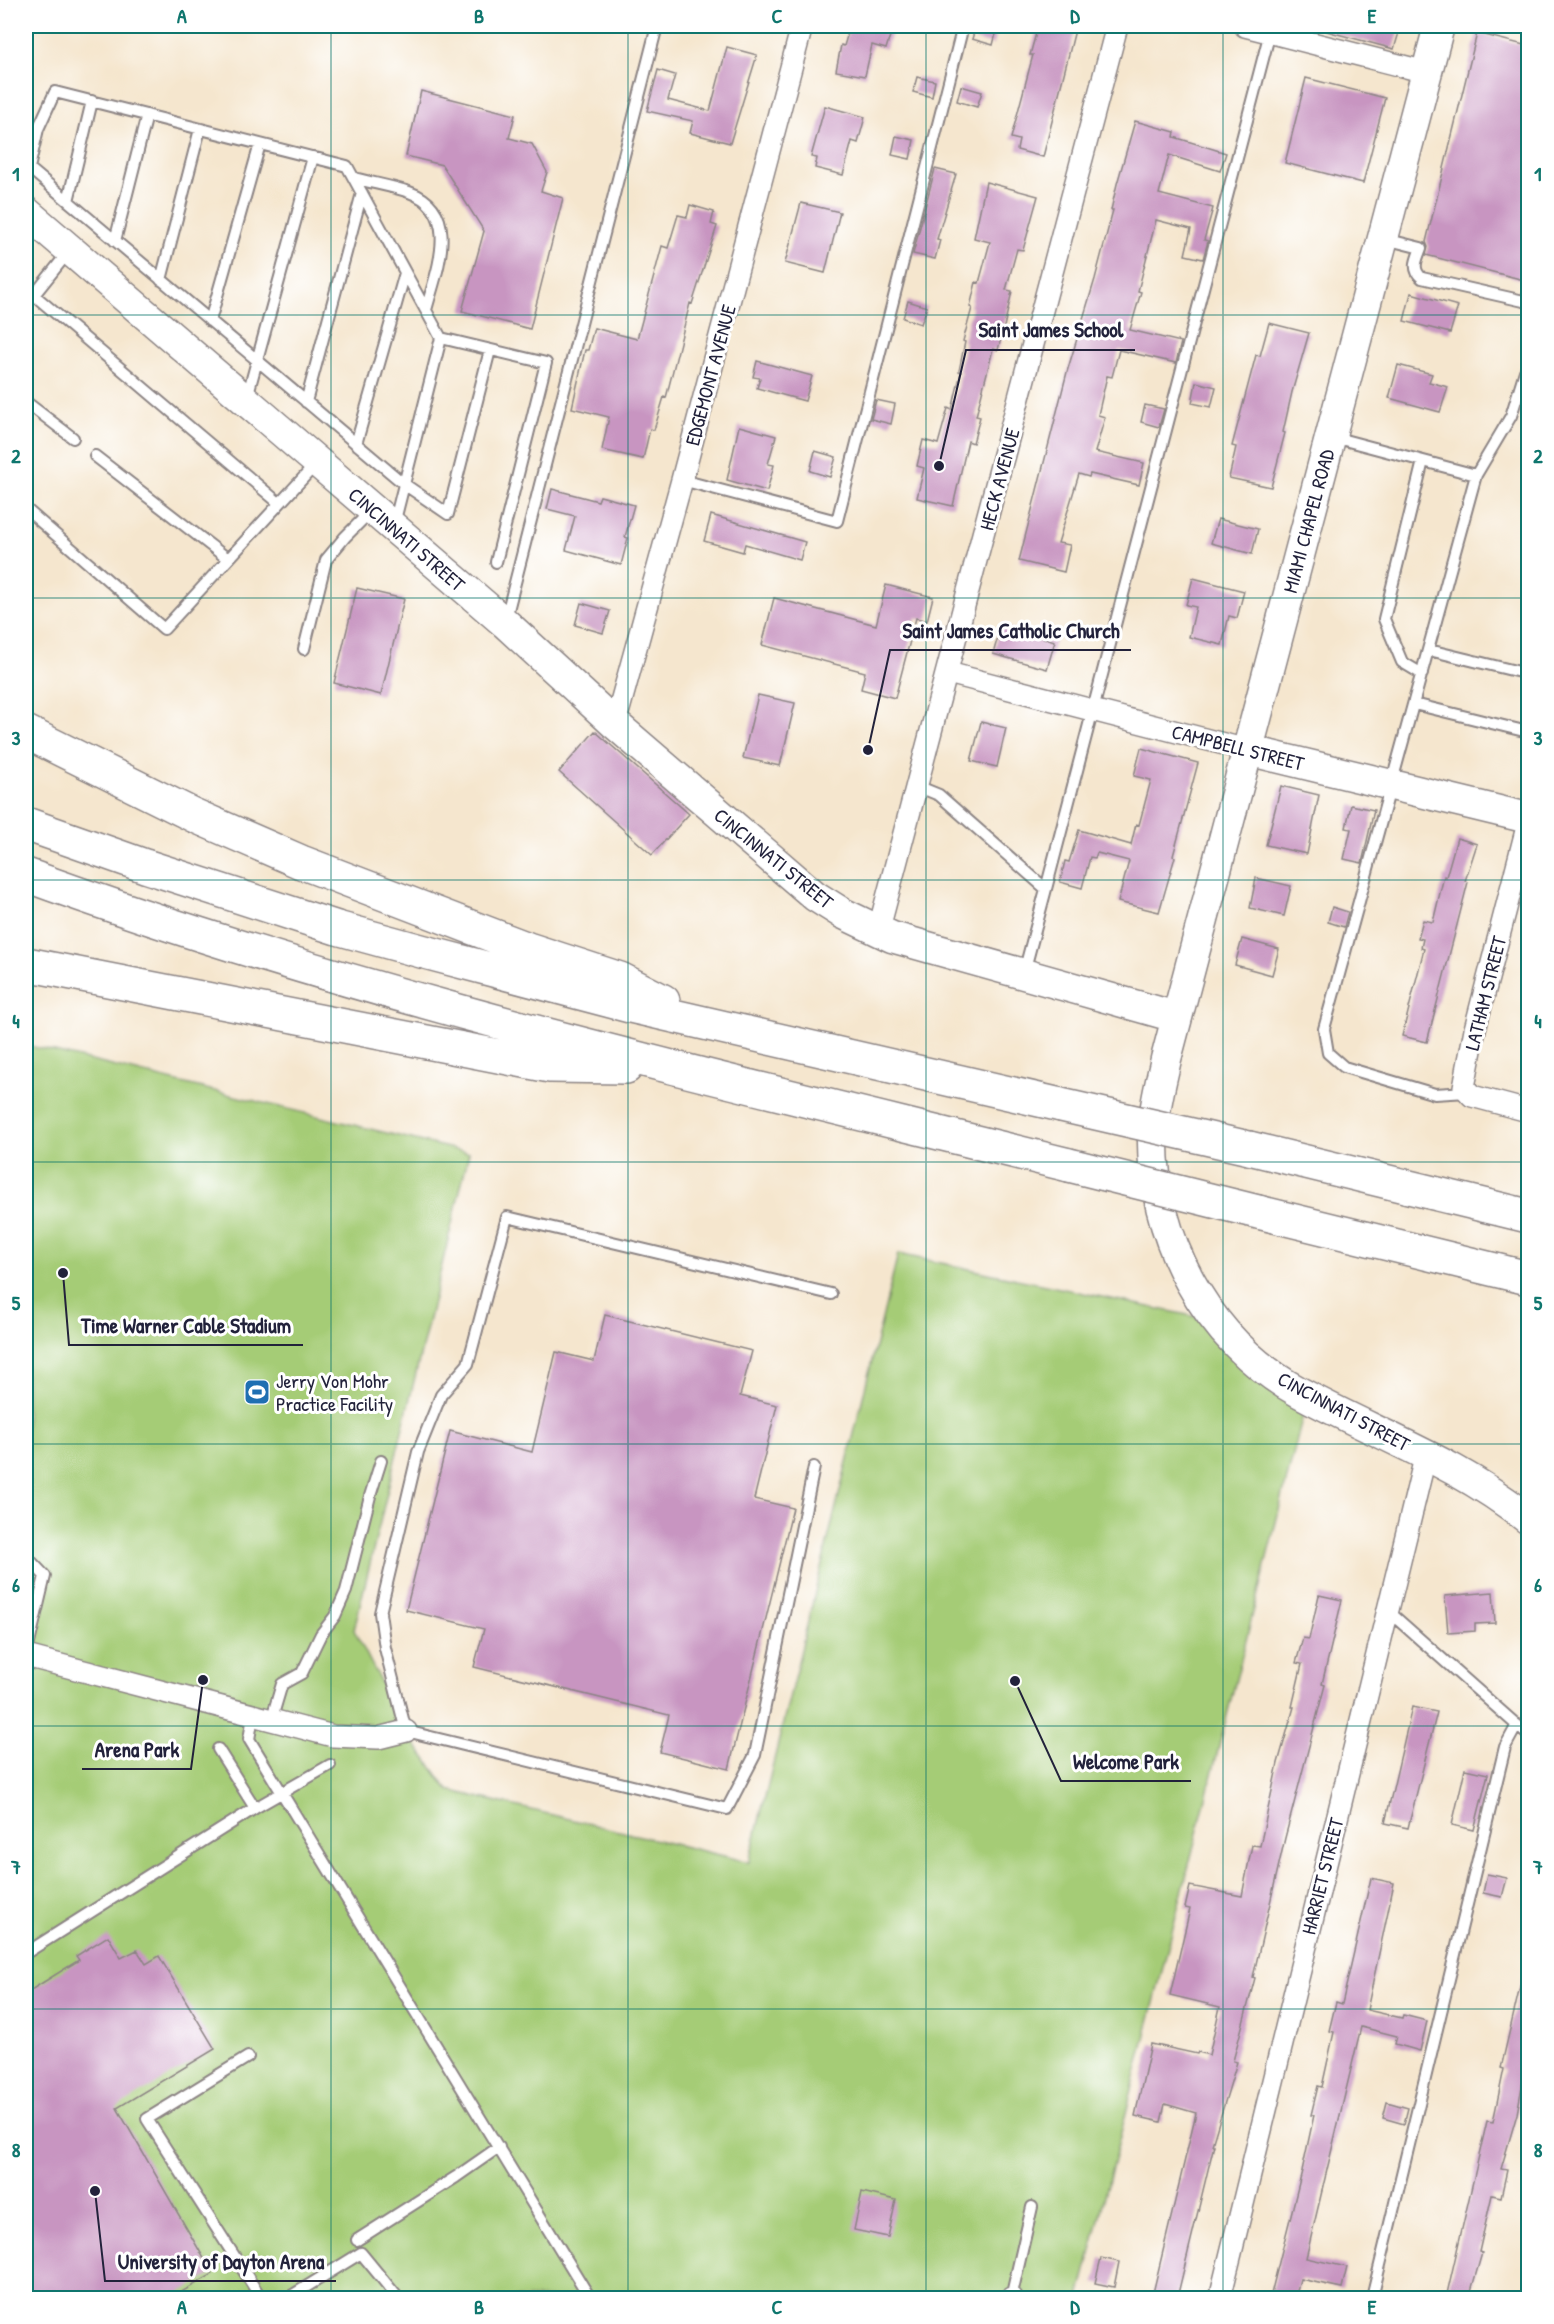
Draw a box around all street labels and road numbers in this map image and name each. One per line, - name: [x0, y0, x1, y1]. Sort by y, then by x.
- street label: EDGEMONT AVENUE: [678, 301, 742, 448]
- street label: HECK AVENUE: [972, 425, 1026, 533]
- street label: MIAMI CHAPEL ROAD: [1276, 446, 1340, 596]
- street label: CINCINNATI STREET: [343, 481, 472, 598]
- street label: CAMPBELL STREET: [1169, 718, 1308, 777]
- street label: CINCINNATI STREET: [709, 801, 840, 915]
- street label: LATHAM STREET: [1458, 932, 1512, 1053]
- street label: CINCINNATI STREET: [1273, 1365, 1415, 1458]
- street label: HARRIET STREET: [1294, 1814, 1350, 1937]

